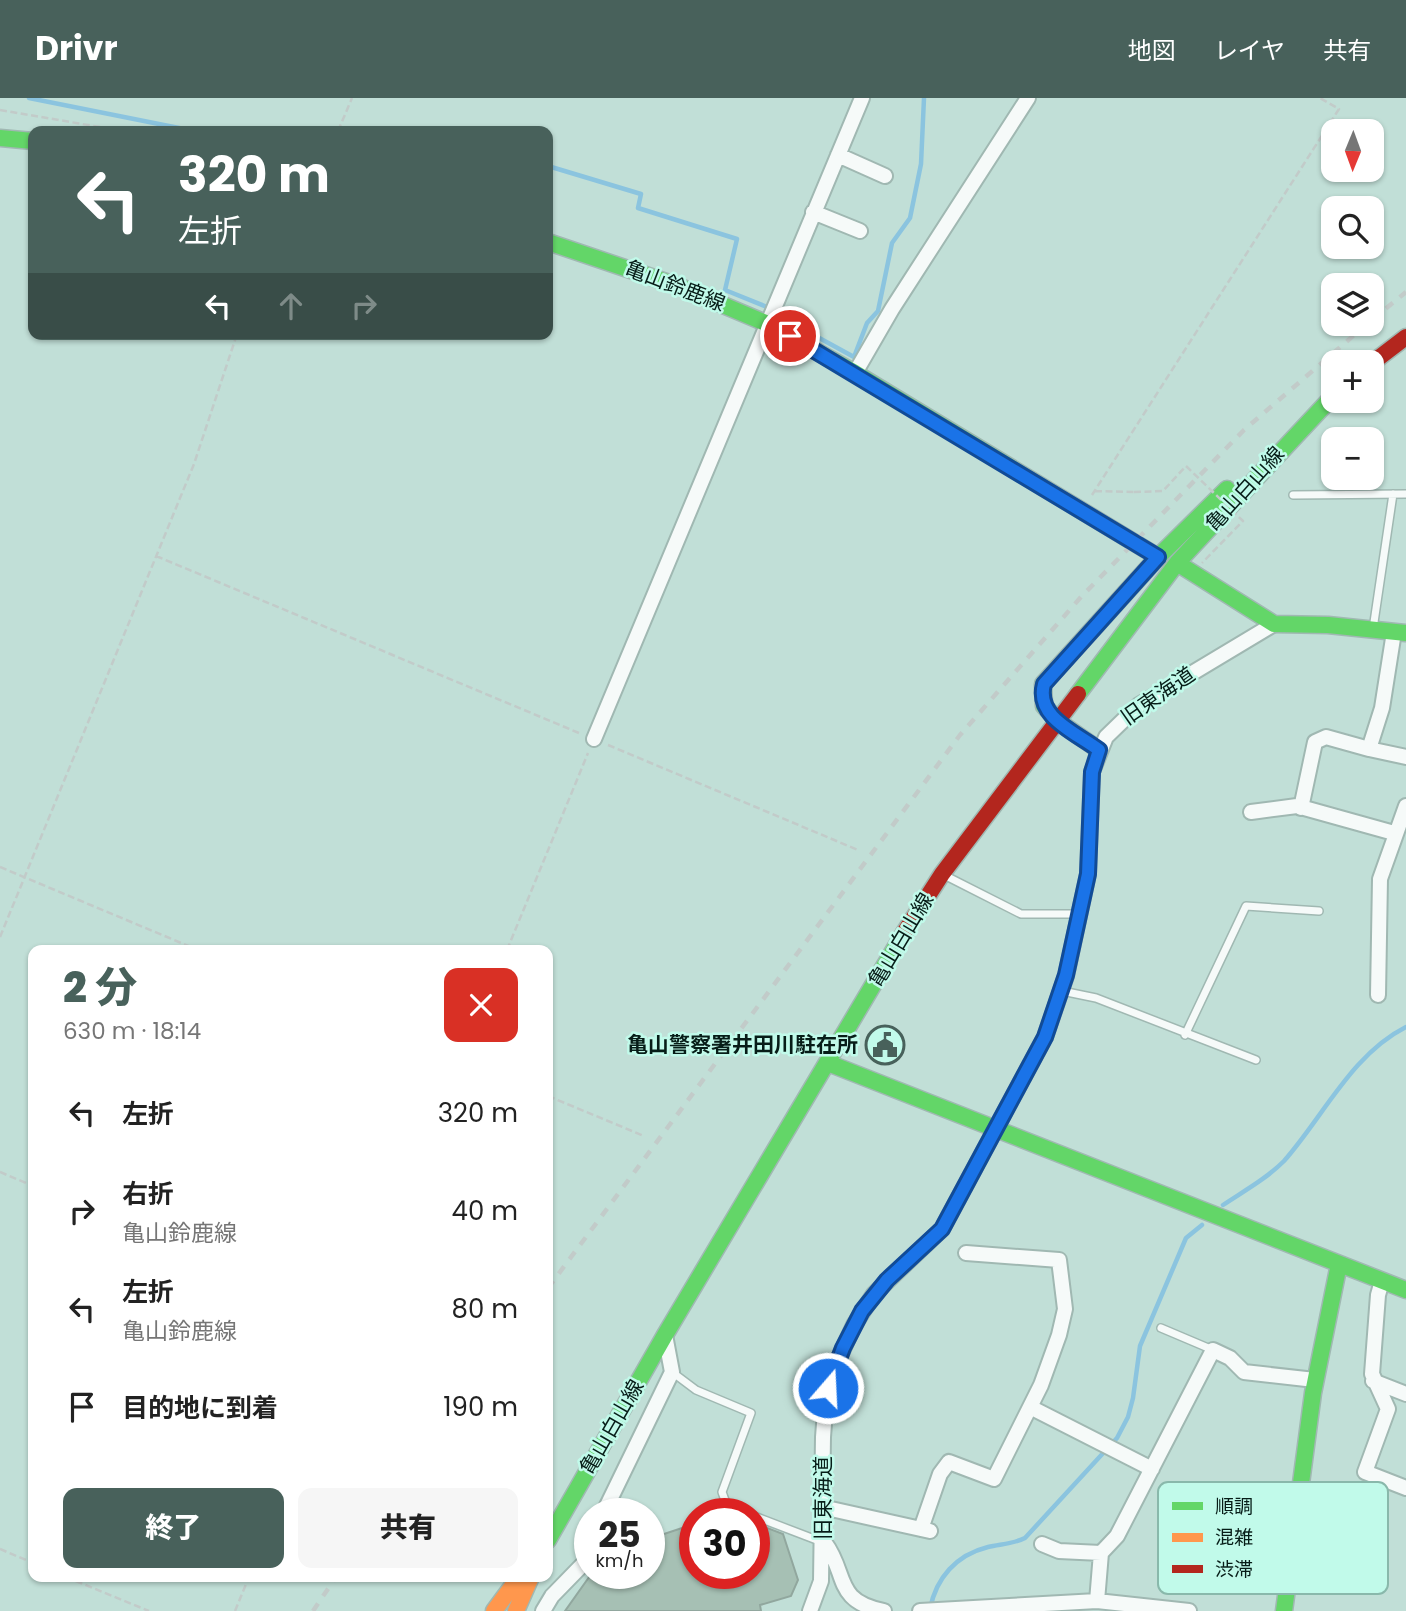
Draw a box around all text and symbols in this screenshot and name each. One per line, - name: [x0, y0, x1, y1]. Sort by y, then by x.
- text: Drivr: [35, 25, 118, 72]
- text: 地図: [1128, 34, 1176, 67]
- text: レイヤ: [1214, 34, 1285, 67]
- text: 共有: [1323, 34, 1371, 67]
- north arrow: [1321, 119, 1384, 182]
- map controls: [1321, 119, 1384, 490]
- text: 320 m: [178, 141, 330, 209]
- icon: left: [63, 154, 154, 245]
- button: search: [1321, 196, 1384, 259]
- text: 左折: [178, 208, 242, 253]
- street label: 亀山鈴鹿線: [621, 253, 729, 318]
- button: layers: [1321, 273, 1384, 336]
- icon: left: [199, 287, 237, 325]
- icon: ahead: [272, 287, 310, 325]
- icon: right: [345, 287, 383, 325]
- pin: [760, 306, 820, 366]
- icon: arrive: [771, 317, 809, 355]
- button: +: [1321, 350, 1384, 413]
- button: −: [1321, 427, 1384, 490]
- street label: 亀山白山線: [1199, 440, 1291, 537]
- street label: 旧東海道: [1115, 660, 1200, 732]
- street label: 亀山白山線: [861, 887, 940, 992]
- text: 2 分: [63, 958, 137, 1017]
- button: close: [444, 968, 518, 1042]
- text: 630 m · 18:14: [63, 1015, 201, 1047]
- public building icon: 亀山警察署井田川駐在所: [864, 1024, 906, 1066]
- place label: 亀山警察署井田川駐在所: [627, 1030, 858, 1059]
- icon: left: [63, 1094, 101, 1132]
- text: 320 m: [438, 1095, 518, 1131]
- text: 左折: [122, 1096, 174, 1132]
- text: 右折: [122, 1176, 174, 1212]
- icon: right: [63, 1192, 101, 1230]
- text: 40 m: [452, 1193, 518, 1229]
- text: 亀山鈴鹿線: [122, 1217, 237, 1249]
- text: 左折: [122, 1274, 174, 1310]
- icon: left: [63, 1290, 101, 1328]
- text: 80 m: [452, 1291, 518, 1327]
- text: 亀山鈴鹿線: [122, 1315, 237, 1347]
- position arrow: [791, 1351, 865, 1425]
- street label: 亀山白山線: [573, 1374, 650, 1479]
- icon: arrive: [63, 1388, 101, 1426]
- text: 190 m: [443, 1389, 518, 1425]
- text: 目的地に到着: [122, 1390, 278, 1426]
- street label: 旧東海道: [808, 1456, 837, 1540]
- legend: [1158, 1482, 1388, 1594]
- button: 終了: [63, 1488, 284, 1568]
- button: 共有: [298, 1488, 518, 1568]
- text: 順調: [1215, 1493, 1253, 1520]
- speed limit sign: 30: [679, 1498, 770, 1589]
- text: 25: [598, 1510, 641, 1559]
- text: 混雑: [1215, 1524, 1253, 1551]
- text: km/h: [596, 1548, 643, 1573]
- text: 渋滞: [1215, 1556, 1253, 1583]

